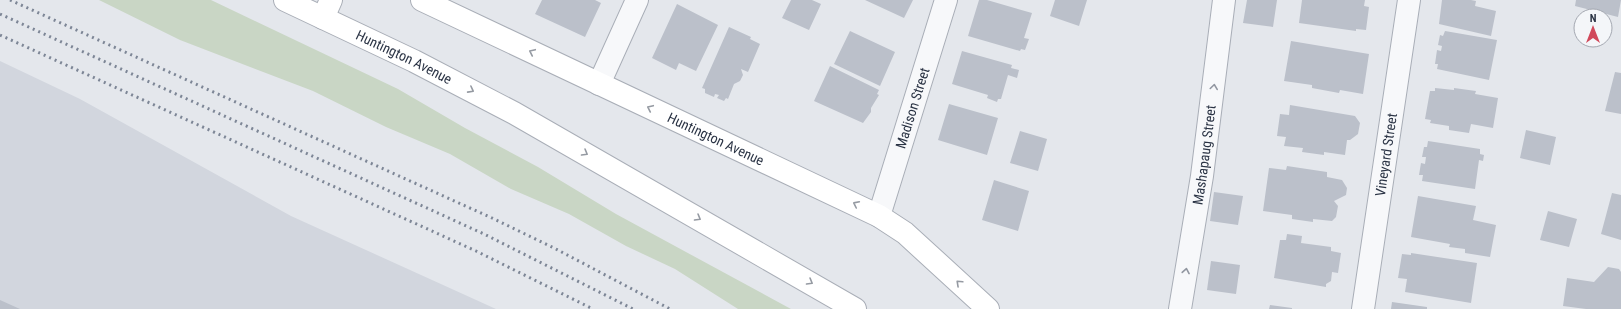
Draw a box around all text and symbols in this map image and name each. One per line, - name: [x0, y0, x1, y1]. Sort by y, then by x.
- north arrow: [1573, 8, 1613, 48]
- text: N: [1590, 12, 1597, 25]
- street label: Huntington Avenue: [354, 27, 455, 88]
- one-way arrow: [529, 49, 537, 57]
- street label: Madison Street: [892, 66, 933, 150]
- one-way arrow: [1209, 84, 1218, 90]
- one-way arrow: [467, 85, 474, 92]
- street label: Mashapaug Street: [1189, 104, 1219, 206]
- one-way arrow: [647, 105, 654, 113]
- street label: Huntington Avenue: [665, 109, 767, 169]
- street label: Vineyard Street: [1372, 112, 1400, 197]
- one-way arrow: [581, 148, 588, 155]
- one-way arrow: [853, 201, 861, 209]
- one-way arrow: [693, 213, 701, 220]
- one-way arrow: [1181, 267, 1190, 274]
- one-way arrow: [806, 278, 813, 285]
- one-way arrow: [956, 280, 964, 287]

